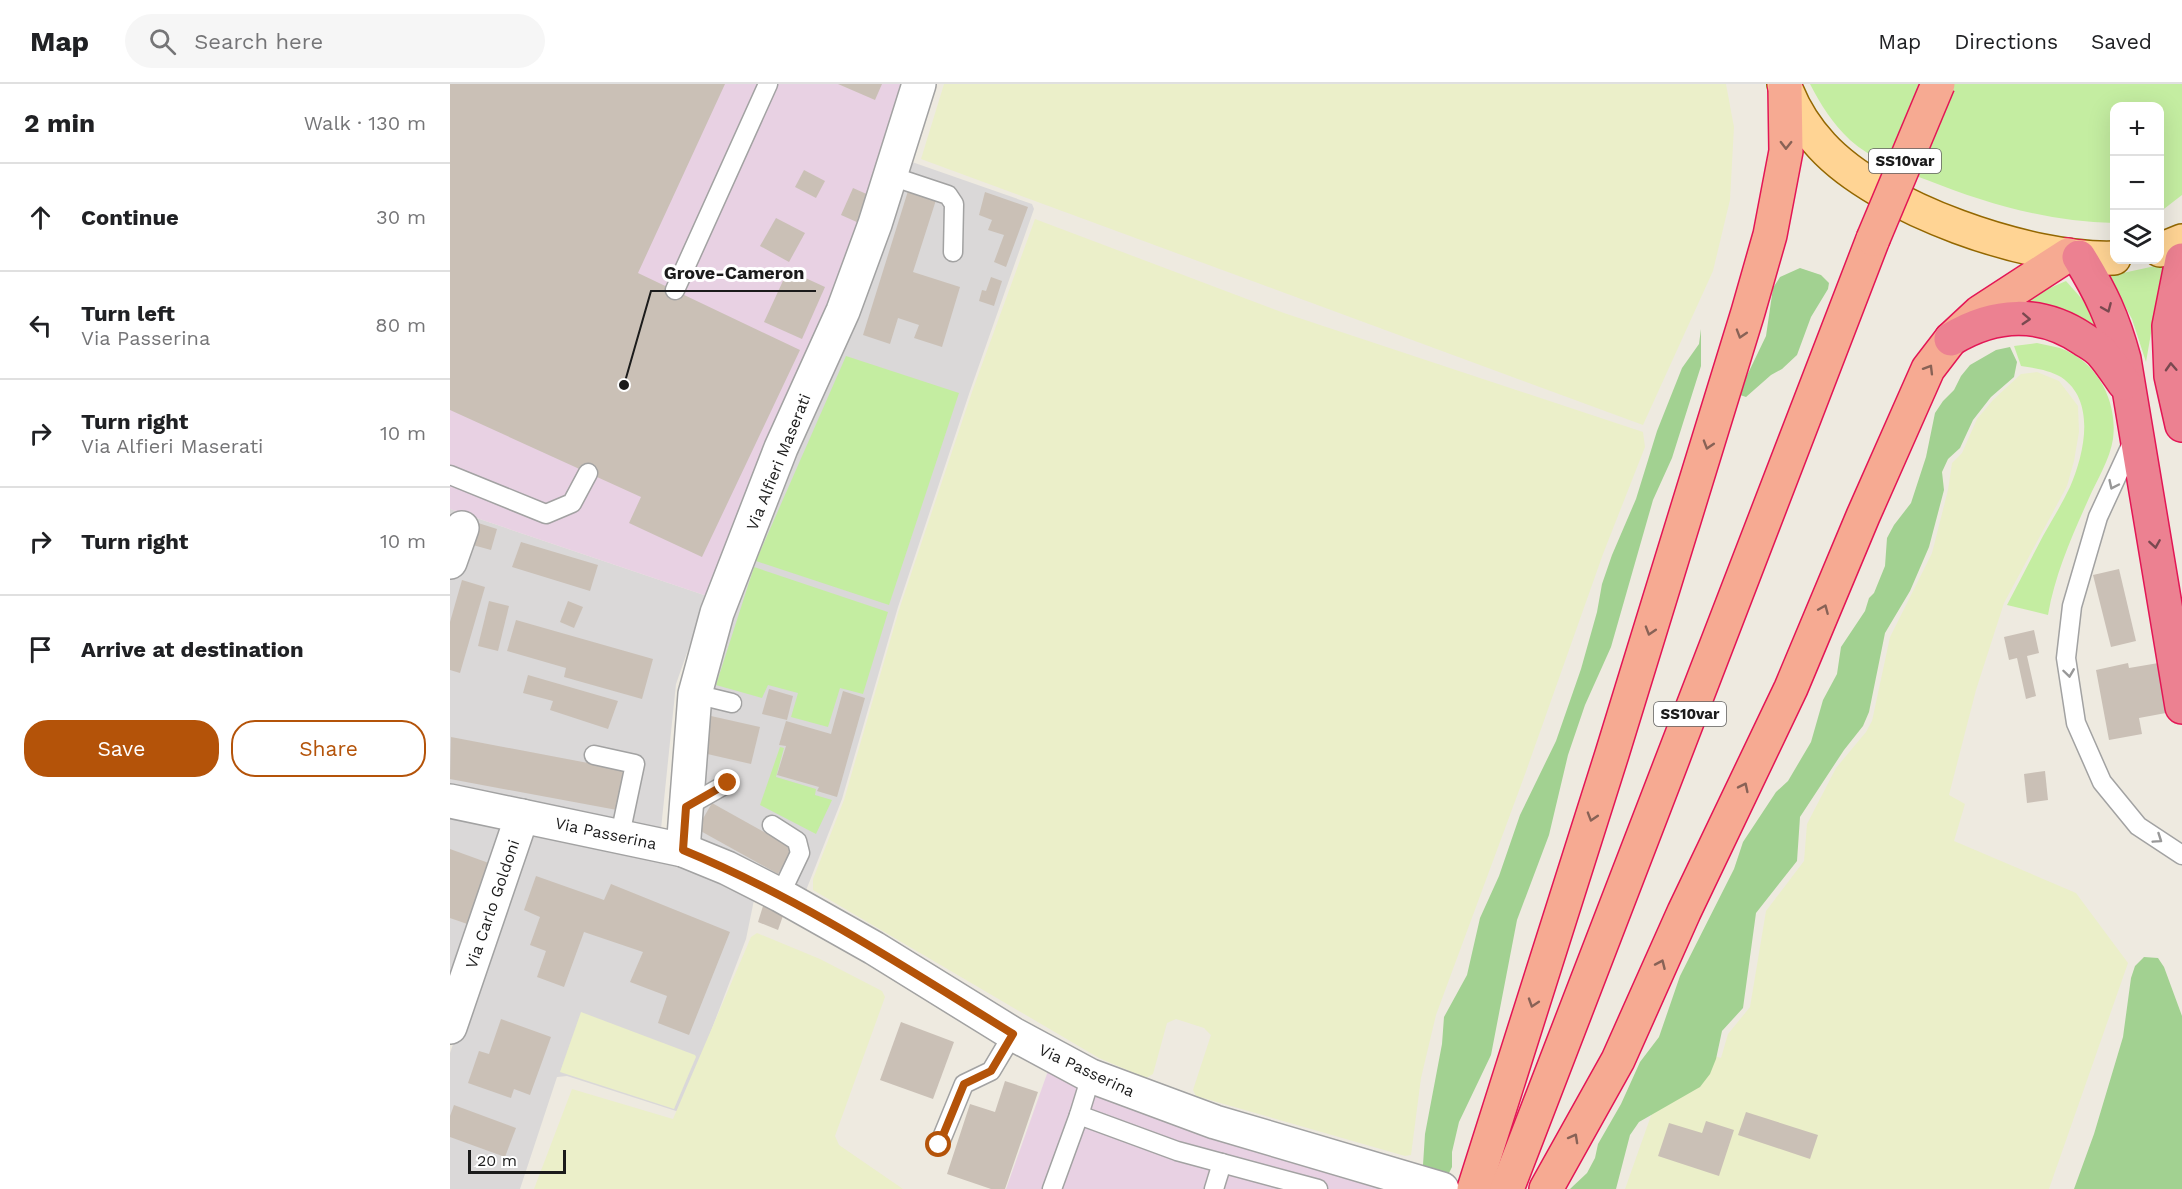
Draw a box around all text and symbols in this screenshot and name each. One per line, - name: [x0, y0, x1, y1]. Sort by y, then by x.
- search box: [125, 14, 545, 68]
- text: Map: [30, 25, 89, 58]
- icon: search: [146, 25, 179, 58]
- text: Search here: [194, 29, 323, 54]
- text: Map: [1878, 29, 1921, 54]
- text: Directions: [1954, 29, 2058, 54]
- text: Saved: [2091, 29, 2152, 54]
- map controls: [2110, 102, 2164, 264]
- button: +: [2110, 102, 2164, 156]
- text: 2 min: [24, 108, 95, 138]
- text: Walk · 130 m: [304, 111, 426, 135]
- one-way arrow: [1779, 141, 1792, 150]
- road number: SS10var: [1869, 149, 1941, 173]
- button: −: [2110, 156, 2164, 210]
- icon: ahead: [24, 201, 57, 234]
- text: Continue: [81, 205, 179, 230]
- text: 30 m: [376, 205, 426, 229]
- button: layers: [2110, 210, 2164, 264]
- callout: Grove-Cameron: [651, 255, 816, 291]
- text: Grove-Cameron: [664, 262, 804, 283]
- text: Turn left: [81, 301, 175, 326]
- one-way arrow: [2100, 302, 2112, 313]
- icon: left: [24, 309, 57, 342]
- text: 80 m: [375, 313, 426, 337]
- one-way arrow: [2022, 313, 2031, 326]
- text: Via Passerina: [81, 326, 210, 350]
- one-way arrow: [1736, 328, 1748, 339]
- one-way arrow: [2165, 363, 2178, 372]
- one-way arrow: [1922, 365, 1934, 375]
- street label: Via Alfieri Maserati: [742, 391, 815, 533]
- text: Turn right: [81, 409, 188, 434]
- icon: right: [24, 417, 57, 450]
- text: 10 m: [380, 421, 426, 445]
- text: Via Alfieri Maserati: [81, 434, 263, 458]
- one-way arrow: [1702, 439, 1715, 449]
- one-way arrow: [2108, 479, 2120, 490]
- icon: right: [24, 525, 57, 558]
- text: Turn right: [81, 529, 188, 554]
- text: 10 m: [380, 529, 426, 553]
- one-way arrow: [2149, 539, 2161, 548]
- one-way arrow: [1817, 605, 1829, 616]
- one-way arrow: [1645, 625, 1657, 636]
- icon: arrive: [24, 633, 57, 666]
- text: Arrive at destination: [81, 637, 304, 662]
- one-way arrow: [2062, 668, 2074, 678]
- road number: SS10var: [1654, 702, 1726, 726]
- button: Save: [24, 720, 219, 777]
- button: Share: [231, 720, 426, 777]
- route end: [714, 769, 740, 795]
- one-way arrow: [1736, 783, 1748, 794]
- one-way arrow: [1587, 811, 1599, 822]
- street label: Via Passerina: [553, 813, 658, 854]
- one-way arrow: [2151, 831, 2162, 842]
- street label: Via Carlo Goldoni: [461, 837, 523, 971]
- one-way arrow: [1654, 959, 1666, 970]
- one-way arrow: [1528, 997, 1540, 1008]
- street label: Via Passerina: [1036, 1040, 1138, 1101]
- route start: [925, 1131, 951, 1157]
- one-way arrow: [1567, 1134, 1578, 1144]
- scale bar: [468, 1147, 566, 1174]
- text: 20 m: [477, 1151, 517, 1170]

